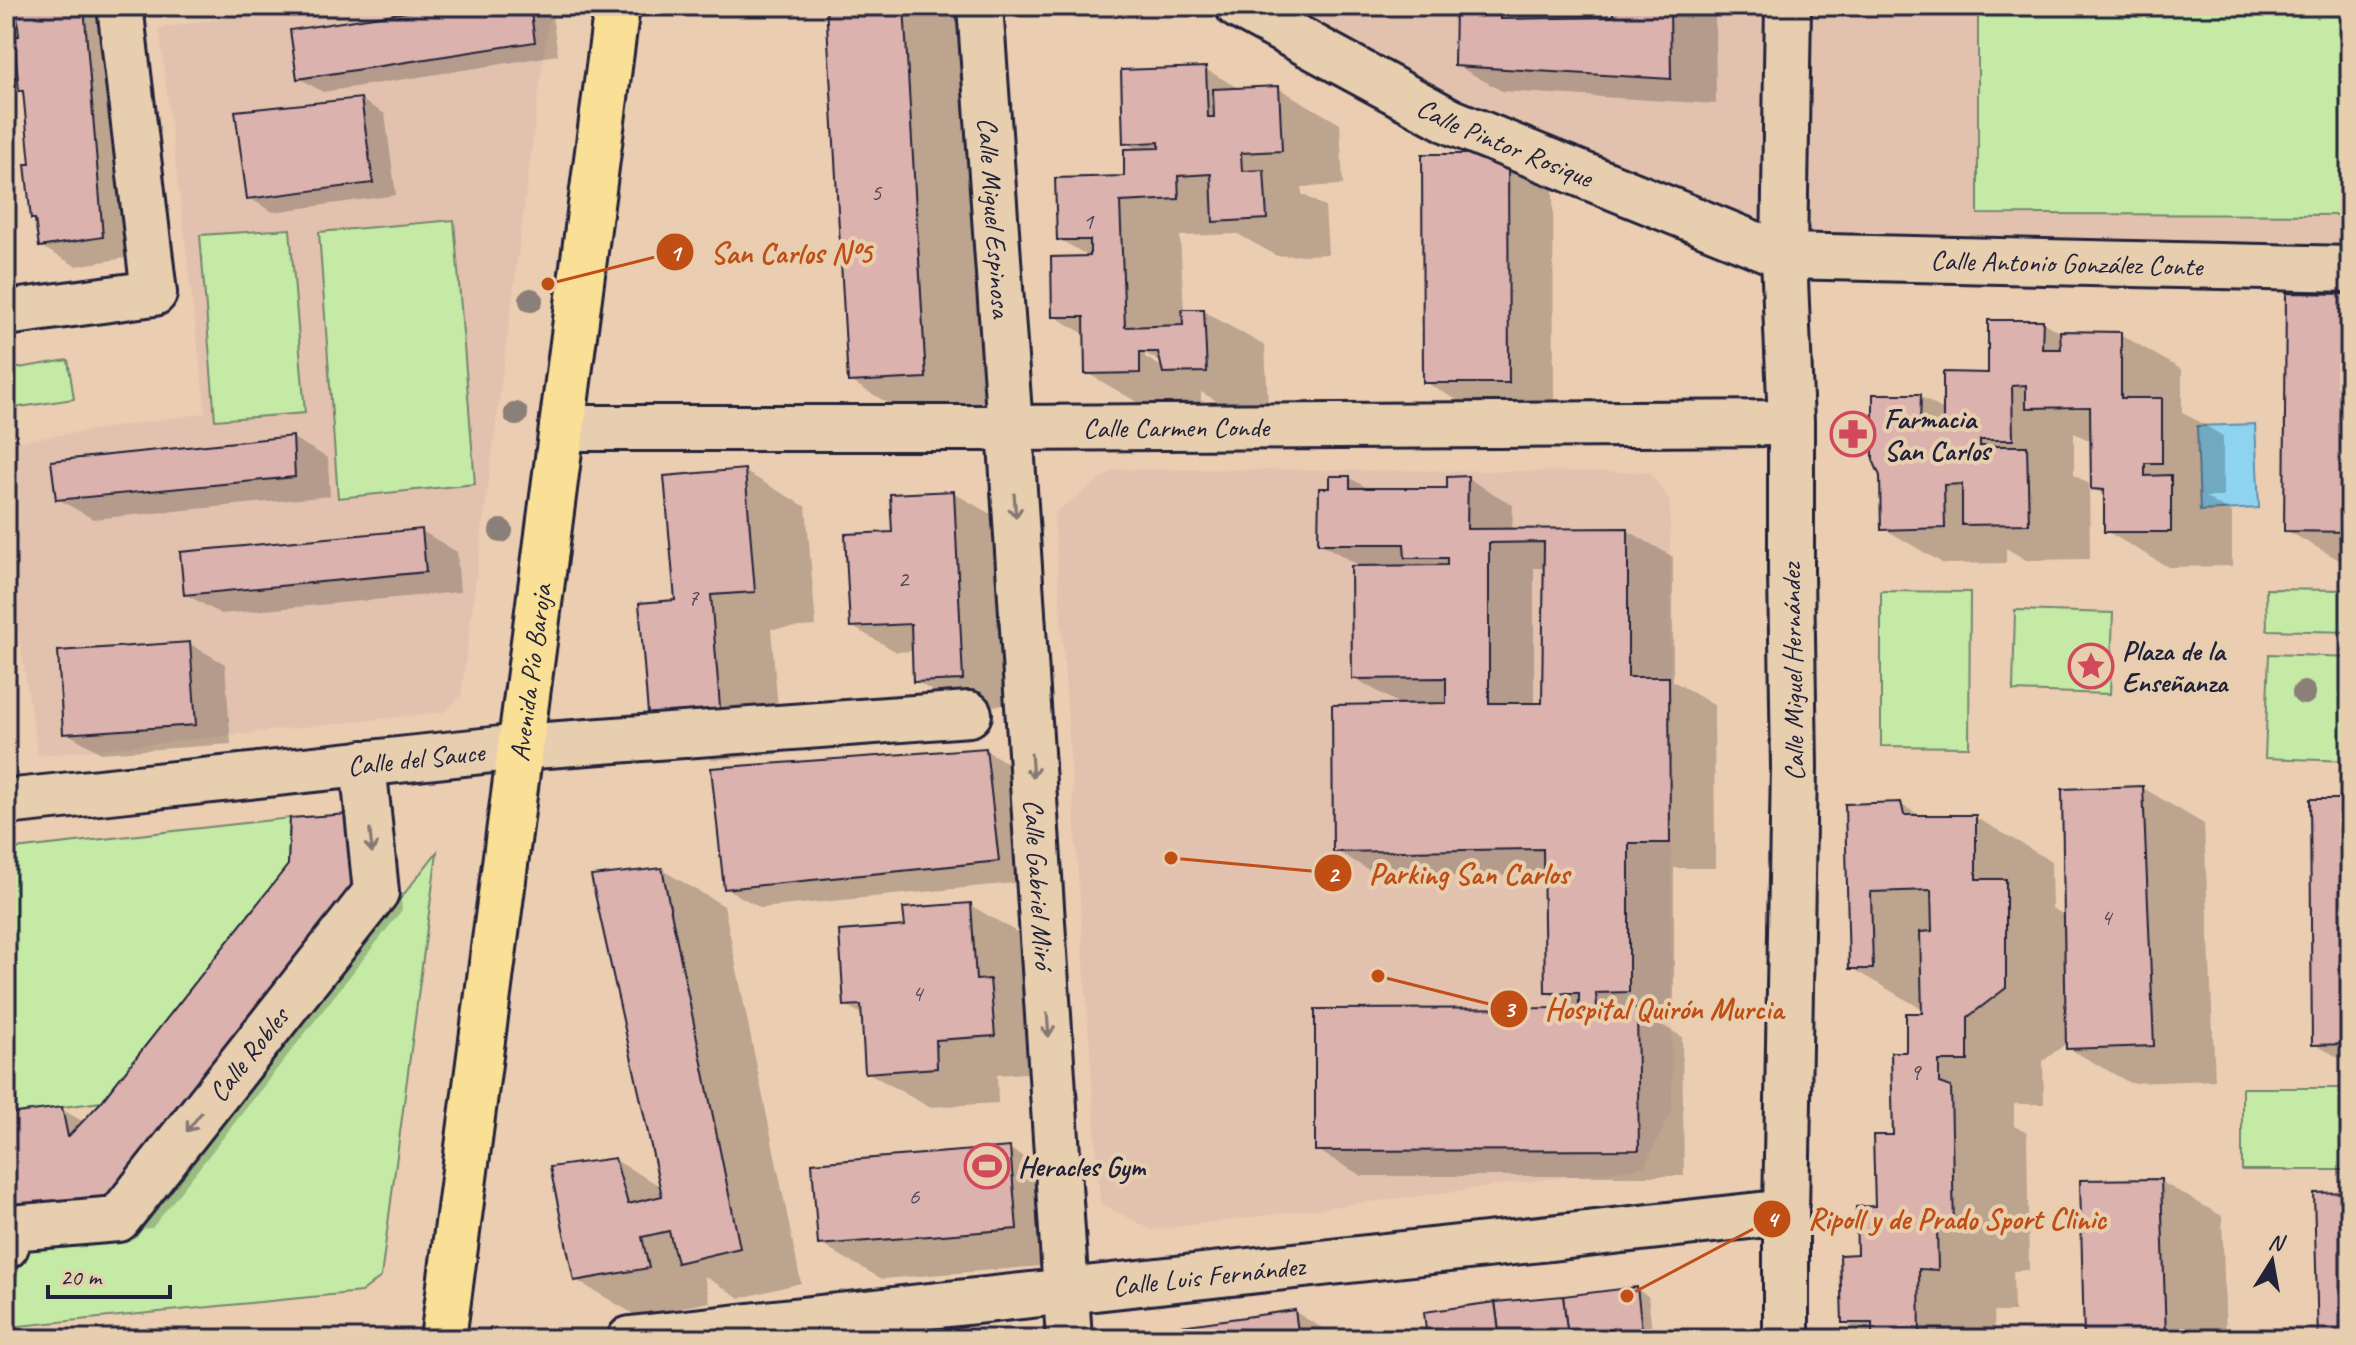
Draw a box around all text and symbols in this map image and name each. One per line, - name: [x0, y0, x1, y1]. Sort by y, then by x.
- street label: Calle Pintor Rosique: [1411, 89, 1599, 196]
- street label: Calle Miguel Espinosa: [970, 116, 1019, 321]
- house number: 5: [871, 177, 883, 207]
- house number: 1: [1083, 206, 1095, 236]
- callout: San Carlos Nº5: [655, 225, 888, 279]
- text: San Carlos Nº5: [711, 234, 874, 272]
- text: 1: [670, 238, 684, 268]
- street label: Calle Antonio González Conte: [1930, 242, 2205, 284]
- place label: Farmacia San Carlos: [1884, 401, 1993, 468]
- street label: Calle Carmen Conde: [1083, 409, 1271, 446]
- pharmacy icon: Farmacia San Carlos: [1829, 410, 1877, 458]
- one-way arrow: [1008, 492, 1023, 519]
- street label: Calle Miguel Hernández: [1773, 560, 1812, 781]
- house number: 2: [898, 564, 911, 594]
- street label: Avenida Pío Baroja: [502, 580, 560, 763]
- house number: 7: [688, 582, 700, 612]
- place label: Plaza de la Enseñanza: [2122, 633, 2230, 700]
- place icon: Plaza de la Enseñanza: [2067, 642, 2115, 690]
- street label: Calle del Sauce: [346, 734, 488, 783]
- one-way arrow: [1025, 752, 1040, 779]
- street label: Calle Gabriel Miró: [1016, 798, 1062, 974]
- one-way arrow: [364, 827, 379, 854]
- callout: Parking San Carlos: [1313, 846, 1585, 900]
- text: Parking San Carlos: [1369, 855, 1573, 893]
- text: 2: [1328, 859, 1341, 889]
- house number: 4: [2101, 902, 2114, 932]
- house number: 4: [912, 978, 925, 1008]
- callout: Hospital Quirón Murcia: [1489, 982, 1799, 1036]
- text: Hospital Quirón Murcia: [1545, 990, 1786, 1028]
- text: 3: [1504, 994, 1517, 1024]
- street label: Calle Robles: [201, 998, 298, 1109]
- one-way arrow: [1041, 1011, 1056, 1038]
- house number: 9: [1910, 1057, 1923, 1087]
- one-way arrow: [186, 1111, 203, 1132]
- sports icon: Heracles Gym: [963, 1142, 1011, 1190]
- place label: Heracles Gym: [1018, 1149, 1147, 1185]
- house number: 6: [909, 1181, 921, 1211]
- callout: Ripoll y de Prado Sport Clinic: [1752, 1192, 2123, 1246]
- text: Ripoll y de Prado Sport Clinic: [1808, 1200, 2108, 1238]
- text: 4: [1767, 1204, 1781, 1234]
- north arrow: [2232, 1221, 2312, 1301]
- text: N: [2266, 1227, 2288, 1258]
- street label: Calle Luis Fernández: [1111, 1248, 1309, 1304]
- scale bar: [48, 1249, 170, 1299]
- text: 20 m: [60, 1262, 103, 1292]

